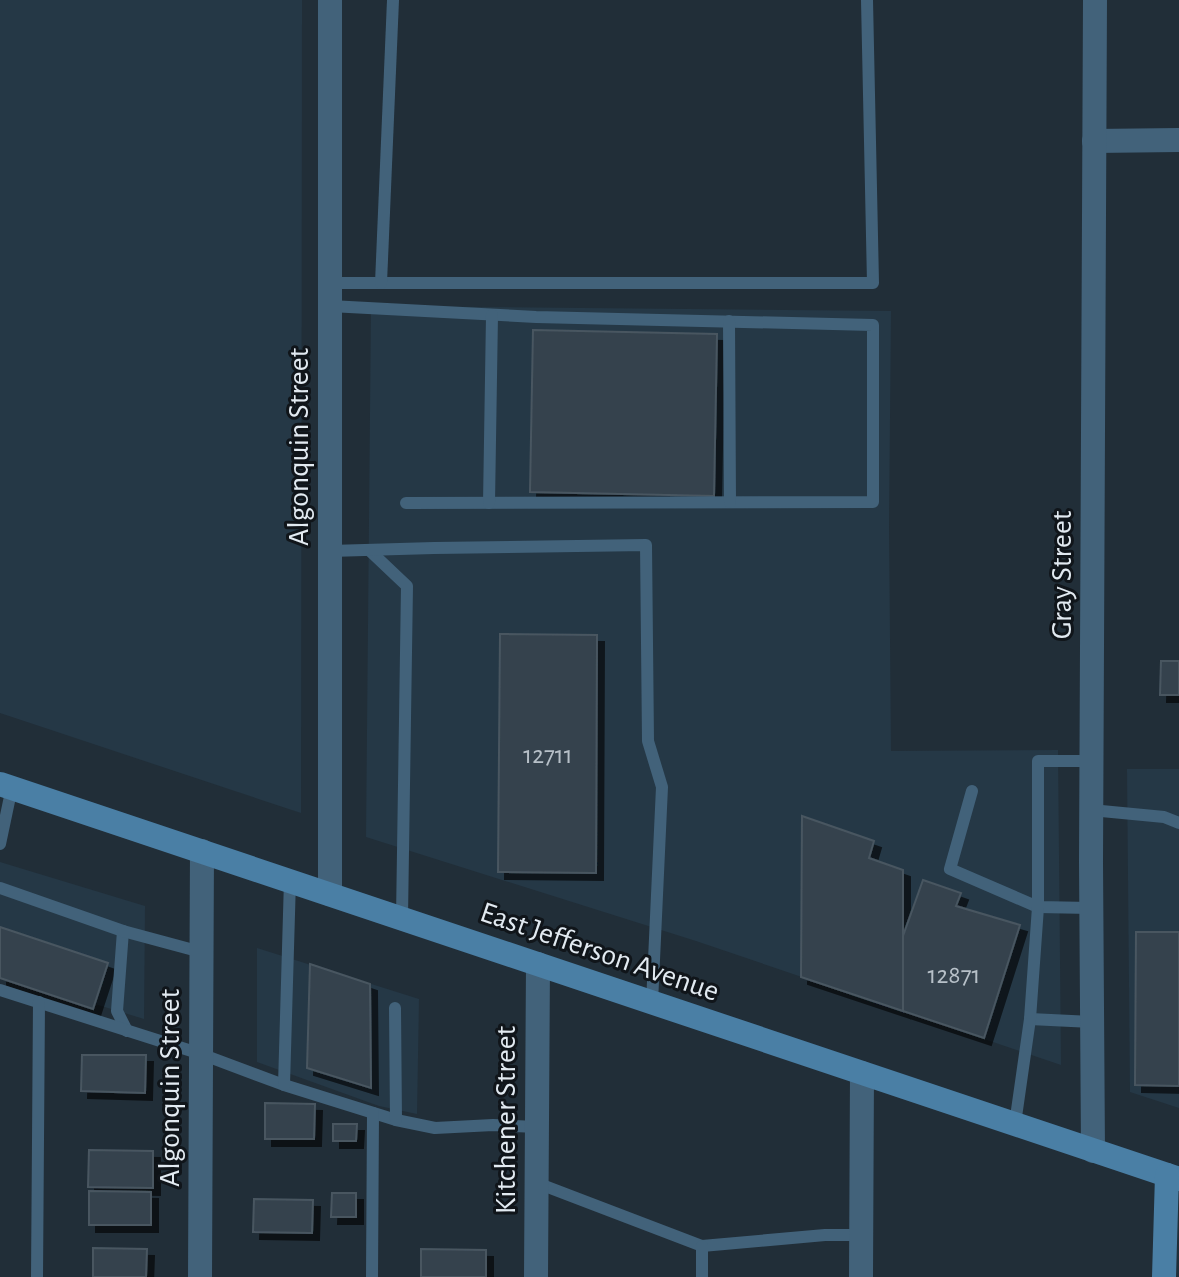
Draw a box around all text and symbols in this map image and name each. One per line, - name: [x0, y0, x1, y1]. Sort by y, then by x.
- street label: Algonquin Street: [284, 347, 314, 546]
- street label: Gray Street: [1047, 510, 1077, 639]
- house number: 12711: [523, 742, 573, 768]
- street label: East Jefferson Avenue: [476, 897, 723, 1007]
- house number: 12871: [928, 962, 980, 988]
- street label: Algonquin Street: [155, 988, 185, 1187]
- street label: Kitchener Street: [491, 1025, 521, 1214]

